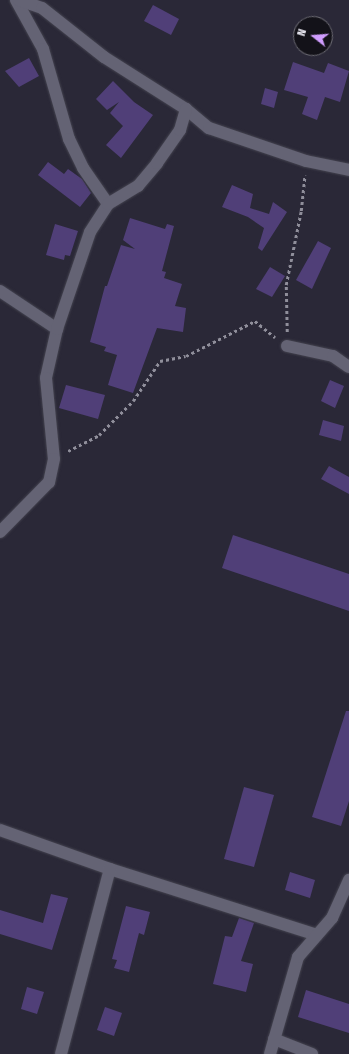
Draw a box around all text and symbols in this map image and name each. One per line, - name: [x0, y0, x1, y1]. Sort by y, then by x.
- north arrow: [293, 16, 333, 56]
- text: N: [295, 28, 309, 38]

